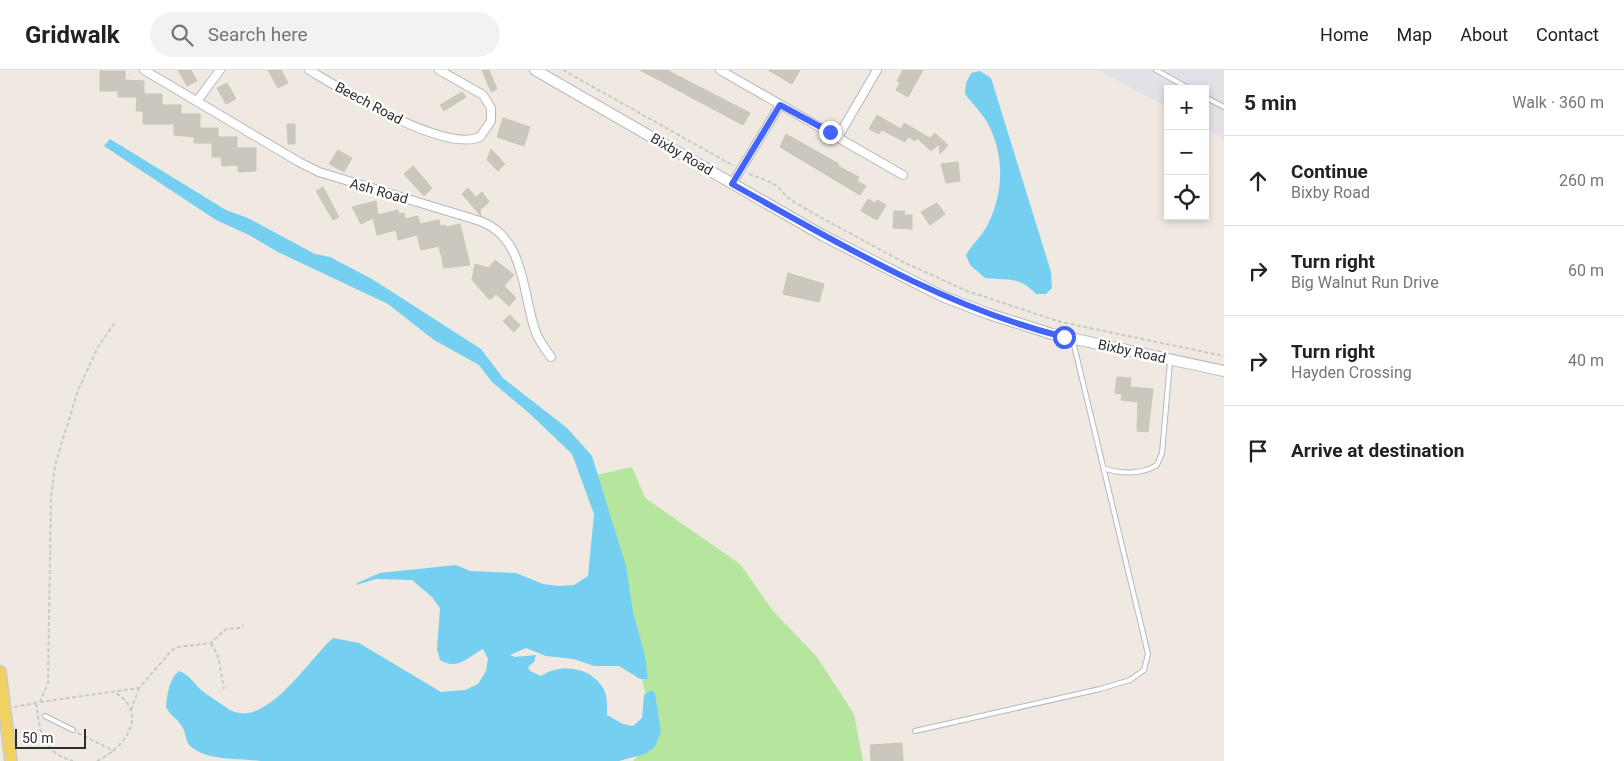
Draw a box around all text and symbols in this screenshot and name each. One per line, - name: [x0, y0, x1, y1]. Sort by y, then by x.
- search box: [150, 12, 500, 57]
- text: Gridwalk: [25, 21, 120, 49]
- icon: search: [168, 21, 196, 49]
- text: Search here: [208, 23, 308, 46]
- text: Home: [1320, 24, 1369, 45]
- text: Map: [1397, 24, 1432, 45]
- text: About: [1460, 24, 1508, 45]
- text: Contact: [1536, 24, 1599, 45]
- street label: Beech Road: [332, 79, 406, 127]
- map controls: [1164, 85, 1209, 220]
- button: +: [1164, 85, 1209, 130]
- text: 5 min: [1244, 91, 1297, 115]
- text: Walk · 360 m: [1512, 93, 1604, 112]
- route end: [819, 121, 842, 144]
- street label: Bixby Road: [648, 130, 716, 178]
- button: −: [1164, 130, 1209, 175]
- text: Continue: [1291, 160, 1368, 183]
- icon: ahead: [1244, 167, 1272, 195]
- text: 260 m: [1559, 171, 1604, 190]
- street label: Ash Road: [348, 175, 410, 207]
- button: locate: [1164, 175, 1209, 220]
- text: Bixby Road: [1291, 183, 1370, 202]
- text: Turn right: [1291, 250, 1375, 273]
- icon: right: [1244, 257, 1272, 285]
- text: 60 m: [1568, 261, 1604, 280]
- text: Big Walnut Run Drive: [1291, 273, 1439, 292]
- route start: [1053, 326, 1076, 349]
- street label: Bixby Road: [1097, 336, 1167, 366]
- text: Turn right: [1291, 340, 1375, 363]
- icon: right: [1244, 347, 1272, 375]
- text: 40 m: [1568, 351, 1604, 370]
- text: Hayden Crossing: [1291, 363, 1412, 382]
- icon: arrive: [1244, 437, 1272, 465]
- text: Arrive at destination: [1291, 439, 1464, 462]
- scale bar: [15, 726, 86, 749]
- text: 50 m: [22, 730, 54, 746]

